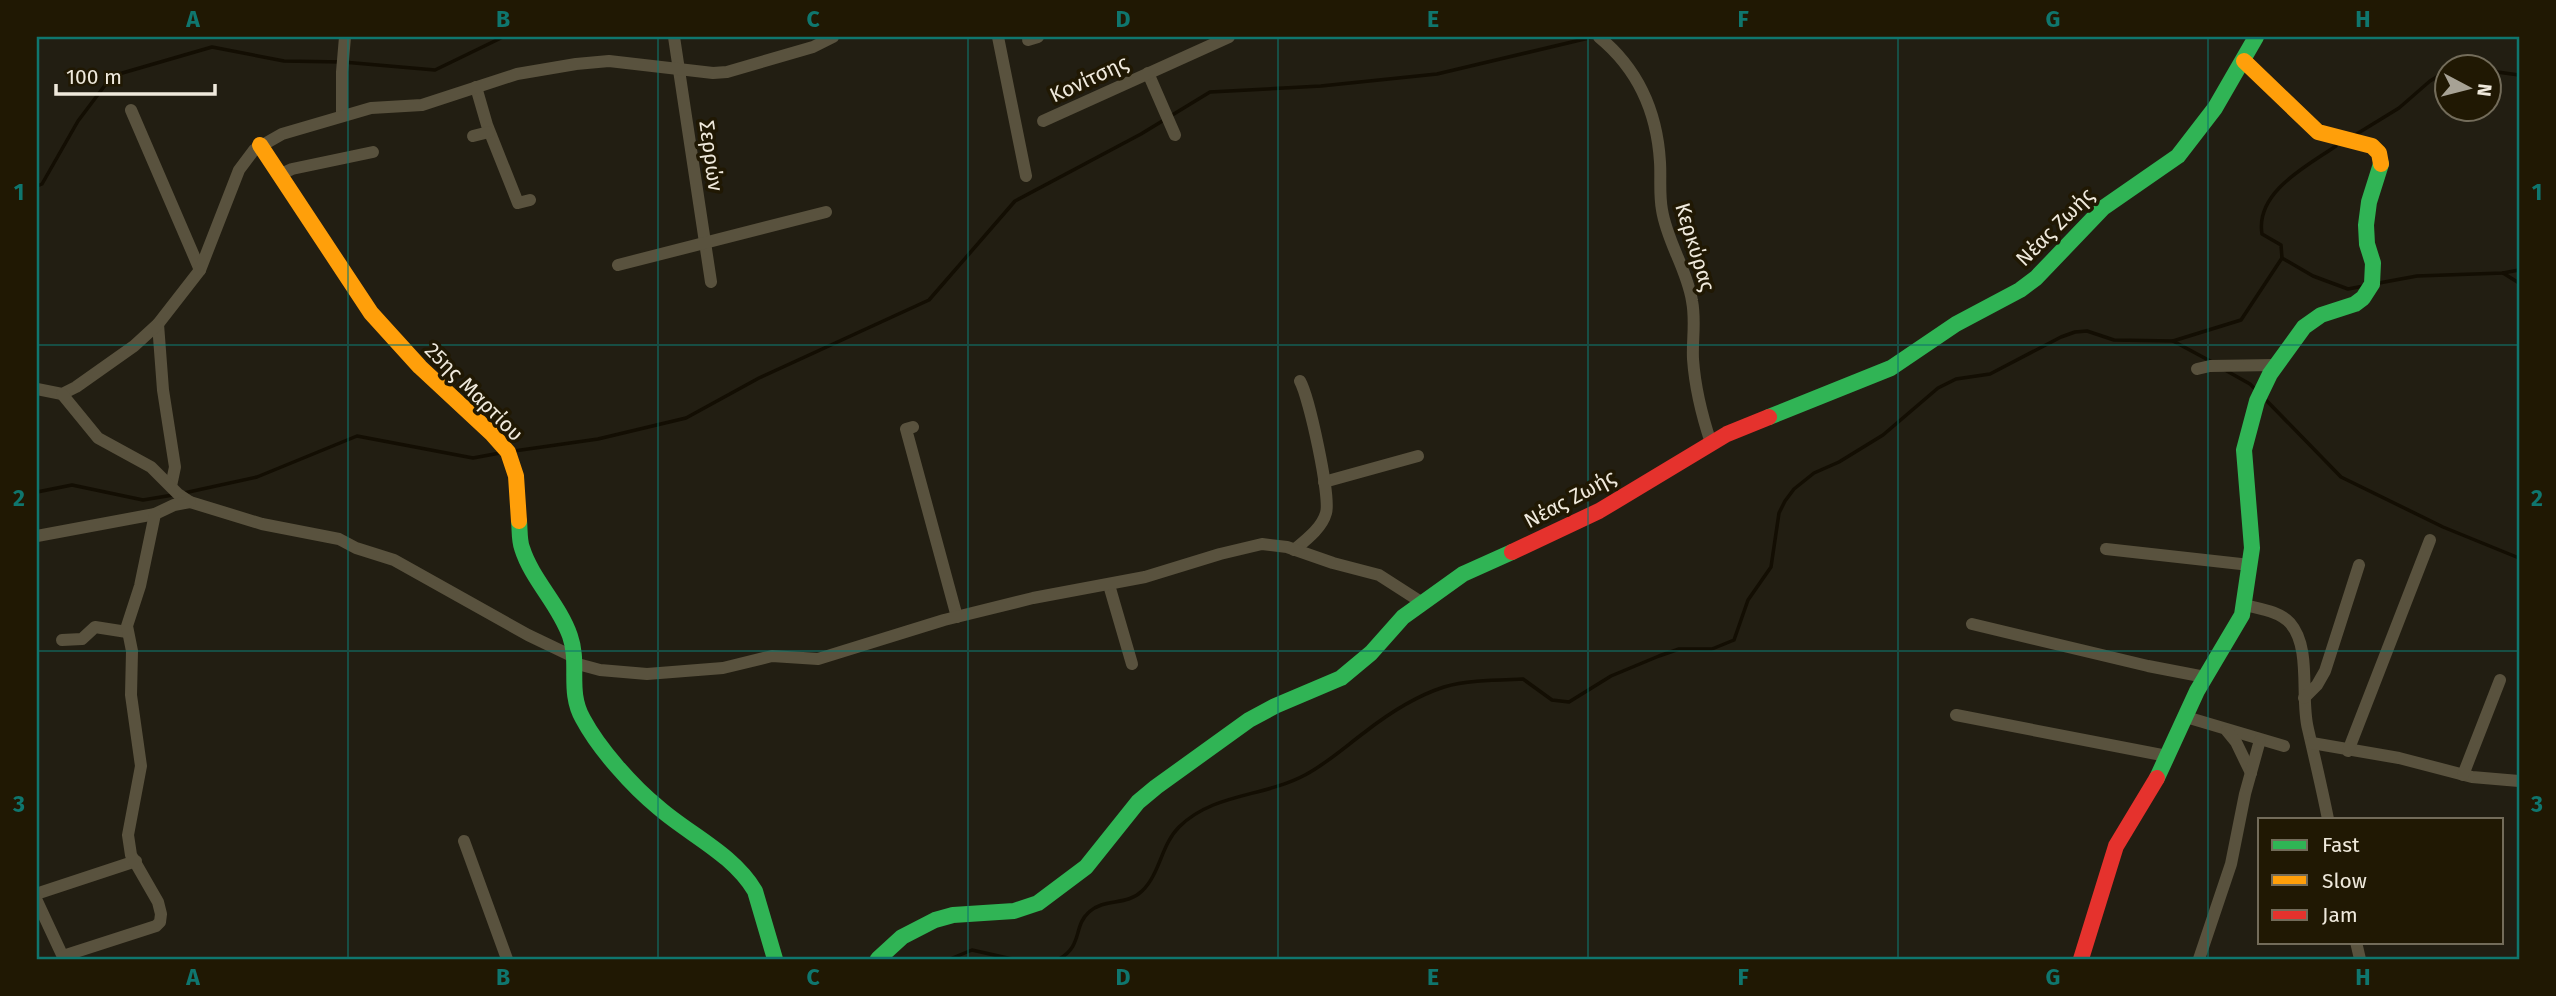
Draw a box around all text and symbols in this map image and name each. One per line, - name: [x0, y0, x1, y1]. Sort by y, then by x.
- text: A: [185, 5, 200, 33]
- text: B: [496, 5, 510, 33]
- text: C: [806, 5, 820, 33]
- text: D: [1116, 5, 1131, 33]
- text: E: [1427, 5, 1439, 33]
- text: F: [1737, 5, 1749, 33]
- text: G: [2046, 5, 2060, 33]
- text: H: [2355, 5, 2371, 33]
- street label: Κονίτσης: [1046, 49, 1133, 108]
- scale bar: [56, 52, 215, 96]
- north arrow: [2434, 52, 2504, 122]
- text: 100 m: [66, 64, 122, 90]
- text: N: [2472, 82, 2497, 98]
- street label: Σερρών: [693, 119, 729, 193]
- text: 1: [14, 178, 24, 206]
- text: 1: [2532, 178, 2542, 206]
- street label: Νέας Ζωής: [2010, 182, 2100, 272]
- street label: Κερκύρας: [1669, 200, 1721, 295]
- street label: 25ης Μαρτίου: [419, 337, 529, 447]
- street label: Νέας Ζωής: [1520, 464, 1621, 534]
- text: 2: [13, 484, 25, 512]
- text: 2: [2531, 484, 2543, 512]
- text: 3: [12, 790, 25, 818]
- text: 3: [2530, 790, 2543, 818]
- legend: [2258, 818, 2504, 944]
- text: Fast: [2322, 832, 2360, 858]
- text: Slow: [2322, 868, 2367, 894]
- text: Jam: [2322, 902, 2358, 928]
- text: A: [185, 963, 200, 991]
- text: B: [496, 963, 510, 991]
- text: C: [806, 963, 820, 991]
- text: D: [1116, 963, 1131, 991]
- text: E: [1427, 963, 1439, 991]
- text: F: [1737, 963, 1749, 991]
- text: G: [2046, 963, 2060, 991]
- text: H: [2355, 963, 2371, 991]

